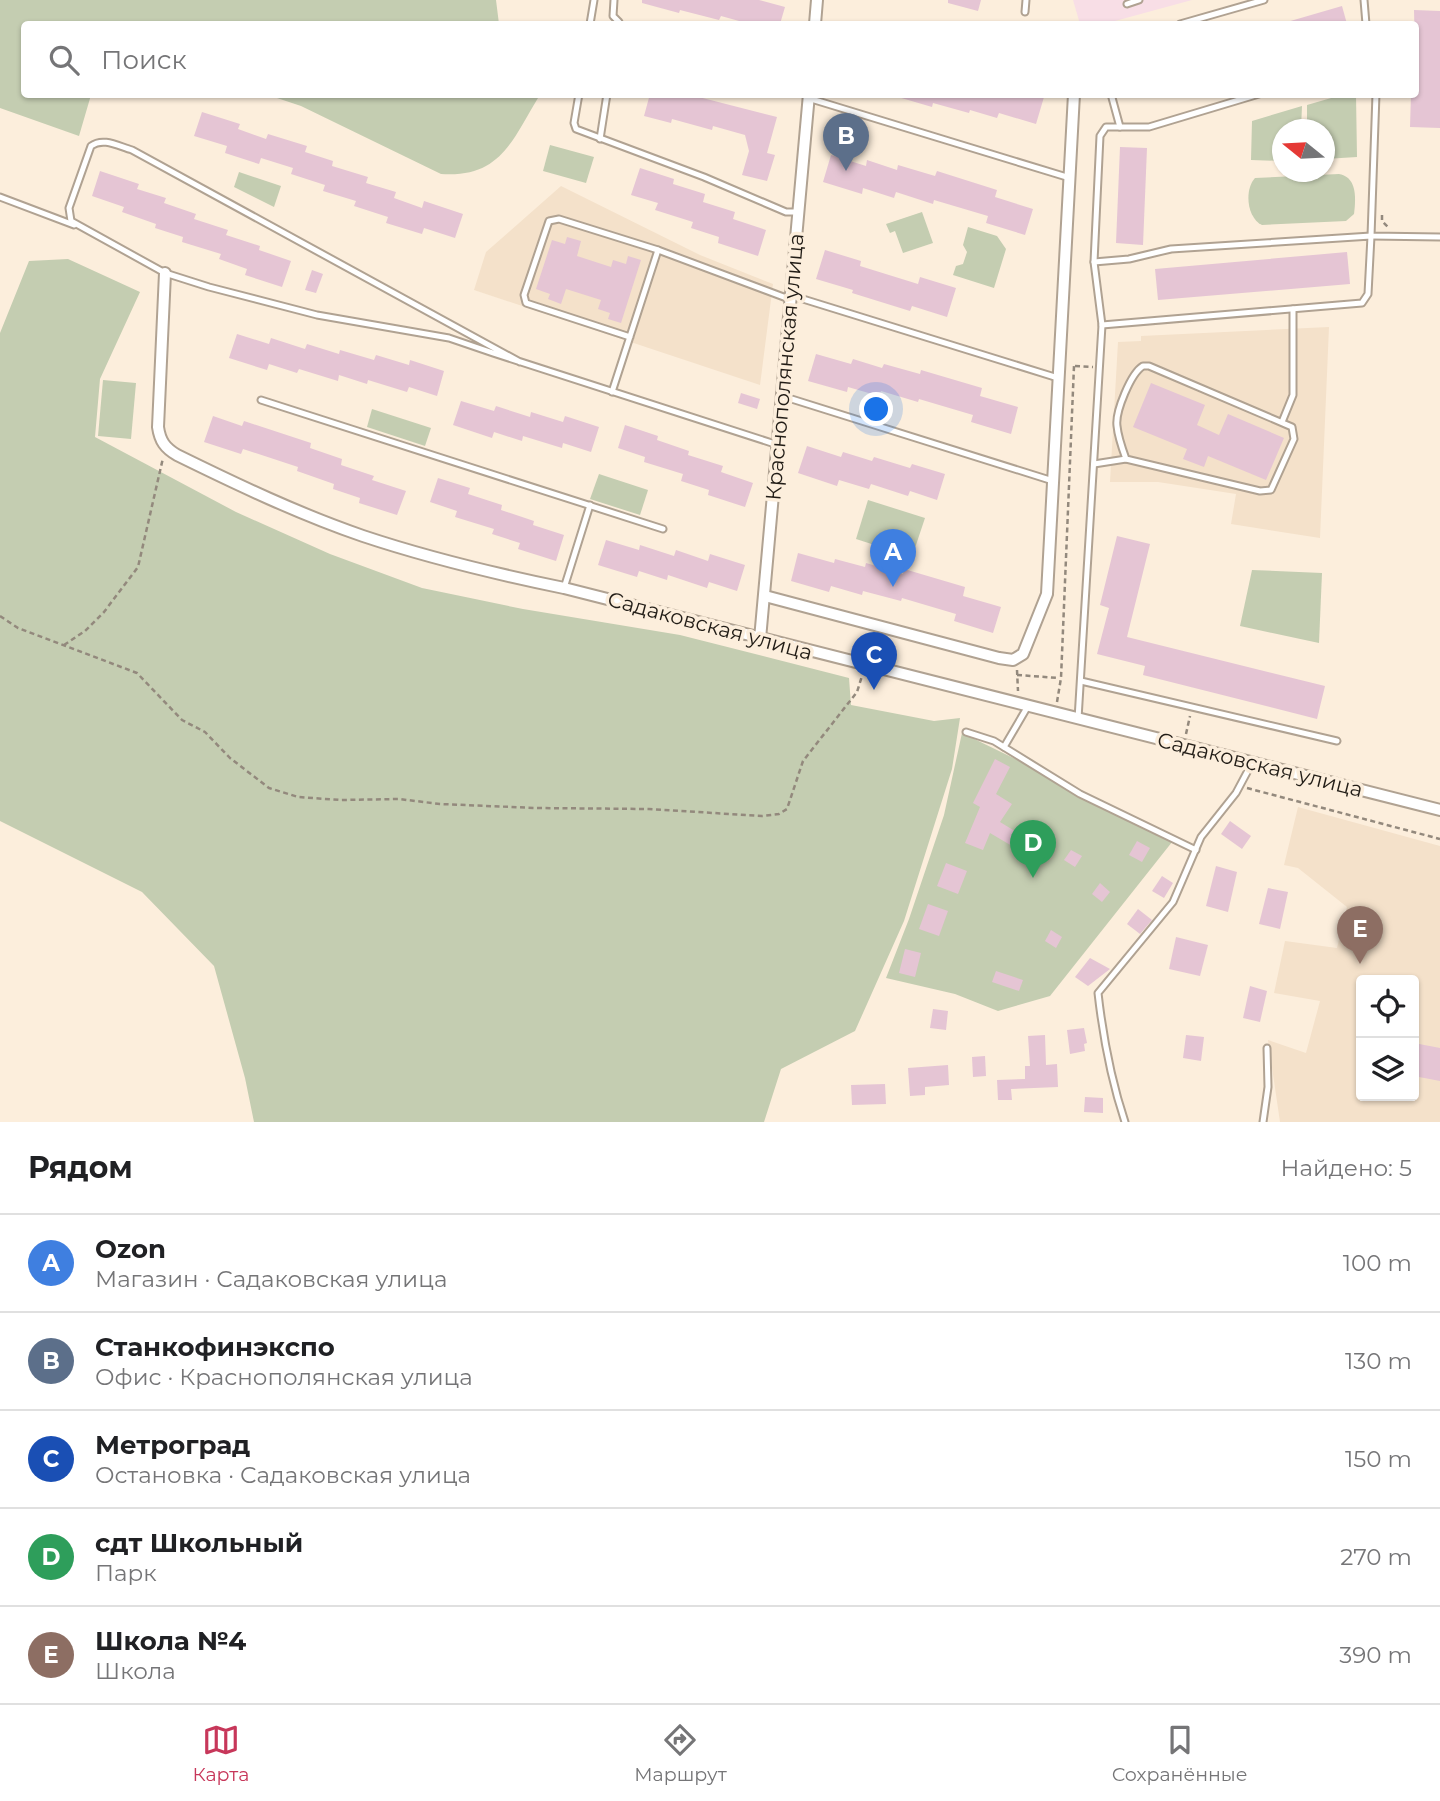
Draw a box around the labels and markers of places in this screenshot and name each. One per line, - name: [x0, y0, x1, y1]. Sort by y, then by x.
- pin: B: [823, 113, 869, 171]
- pin: A: [870, 529, 916, 587]
- pin: C: [851, 632, 897, 690]
- pin: D: [1010, 820, 1056, 878]
- pin: E: [1337, 906, 1383, 964]

